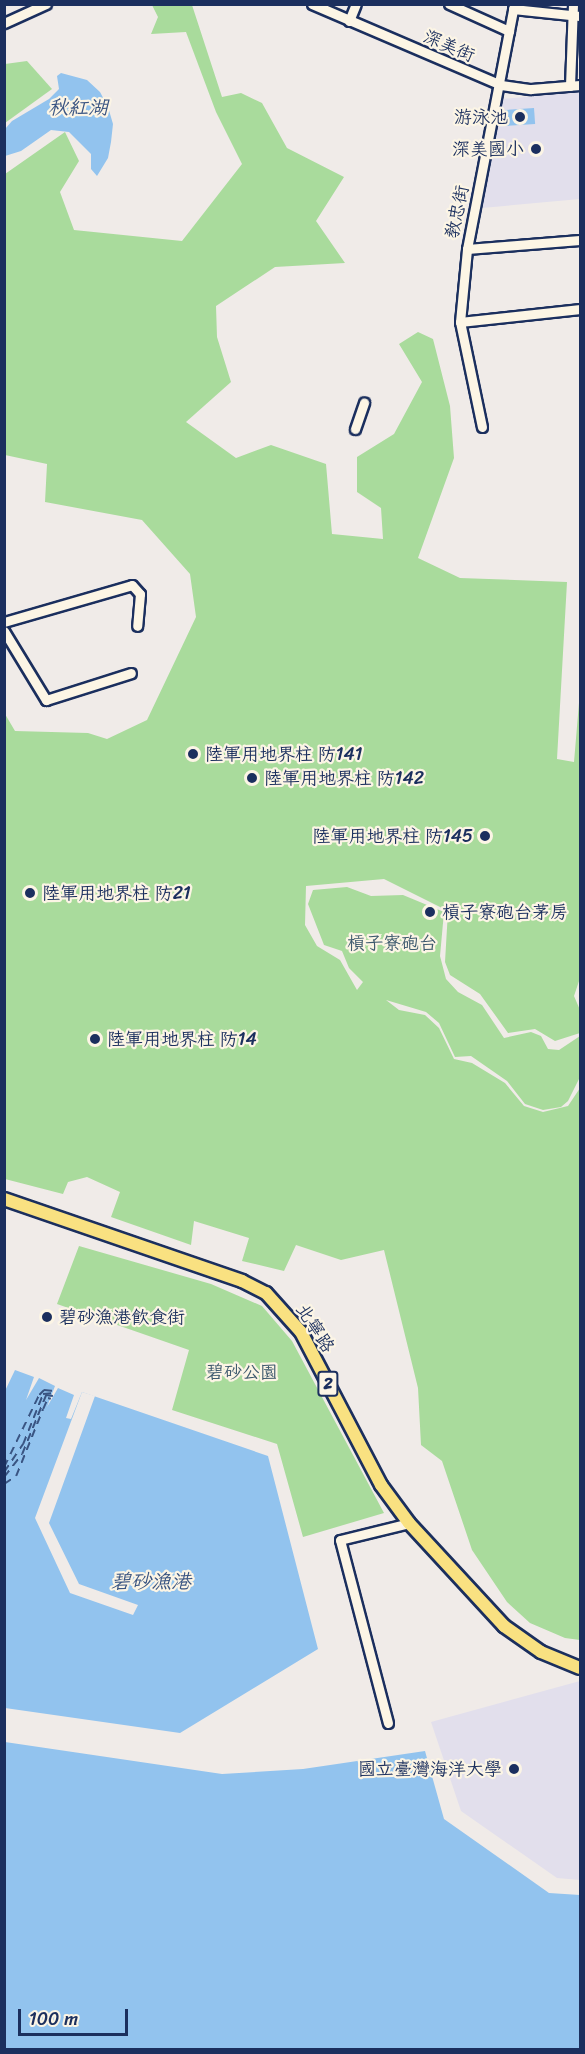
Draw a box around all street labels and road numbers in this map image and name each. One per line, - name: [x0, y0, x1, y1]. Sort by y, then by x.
- street label: 深美街: [420, 26, 478, 66]
- street label: 教忠街: [441, 183, 473, 241]
- street label: 北寧路: [291, 1299, 339, 1357]
- road number: 2: [316, 1371, 340, 1397]

